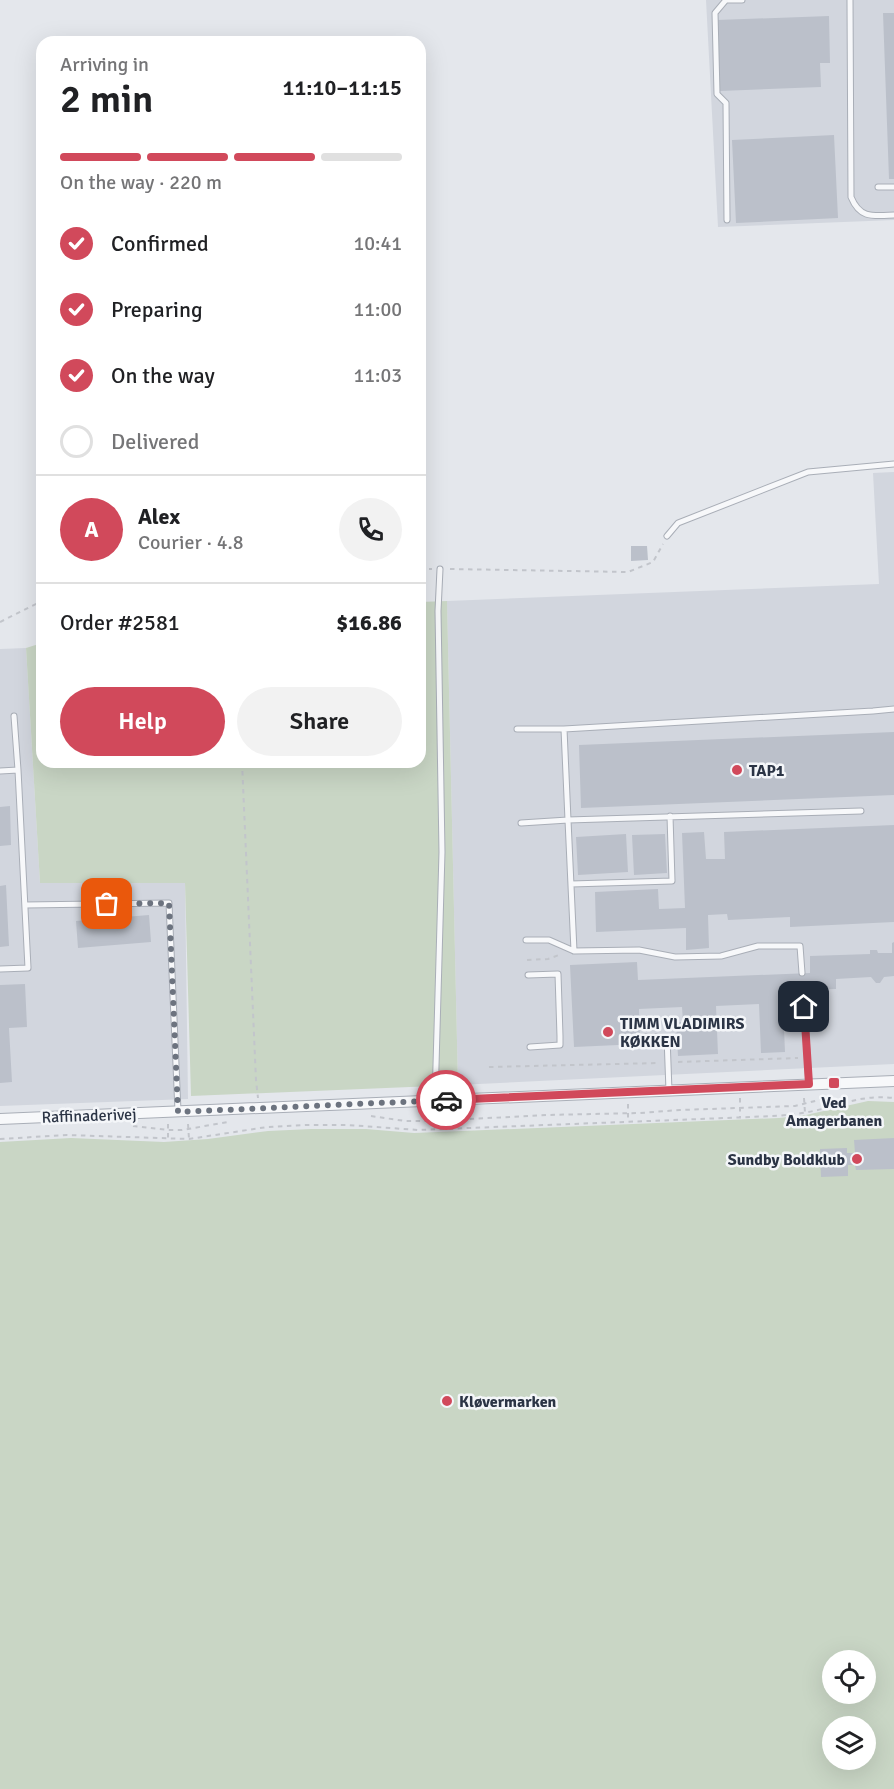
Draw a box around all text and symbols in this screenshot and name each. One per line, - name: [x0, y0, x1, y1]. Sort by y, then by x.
- text: Arriving in: [60, 52, 149, 77]
- text: 11:10–11:15: [283, 74, 402, 101]
- text: 2 min: [60, 75, 153, 123]
- text: On the way · 220 m: [60, 170, 222, 195]
- icon: check: [60, 227, 93, 260]
- text: Confirmed: [111, 230, 209, 257]
- text: 10:41: [353, 231, 402, 256]
- icon: check: [60, 293, 93, 326]
- text: Preparing: [111, 296, 203, 323]
- text: 11:00: [353, 297, 402, 322]
- icon: check: [60, 359, 93, 392]
- text: On the way: [111, 362, 215, 389]
- text: 11:03: [353, 363, 402, 388]
- text: Delivered: [111, 428, 199, 455]
- button: phone: [339, 498, 402, 561]
- text: Alex: [138, 503, 180, 530]
- text: A: [84, 516, 99, 543]
- text: Courier · 4.8: [138, 530, 244, 555]
- text: Order #2581: [60, 609, 180, 636]
- text: $16.86: [336, 609, 402, 636]
- button: Help: [60, 687, 225, 756]
- button: Share: [237, 687, 402, 756]
- place label: TAP1: [749, 761, 785, 781]
- marker: TAP1: [730, 763, 744, 777]
- pin: [81, 878, 132, 929]
- icon: bag: [90, 887, 123, 920]
- pin: [778, 981, 829, 1032]
- icon: home: [787, 990, 820, 1023]
- place label: TIMM VLADIMIRS KØKKEN: [620, 1014, 745, 1052]
- marker: TIMM VLADIMIRS KØKKEN: [601, 1025, 615, 1039]
- courier: [416, 1070, 476, 1130]
- marker: Ved Amagerbanen: [827, 1076, 841, 1090]
- icon: car: [430, 1084, 463, 1117]
- place label: Ved Amagerbanen: [786, 1093, 882, 1131]
- street label: Raffinaderivej: [41, 1104, 137, 1128]
- place label: Sundby Boldklub: [728, 1150, 845, 1170]
- marker: Sundby Boldklub: [850, 1152, 864, 1166]
- place label: Kløvermarken: [459, 1392, 557, 1412]
- marker: Kløvermarken: [440, 1394, 454, 1408]
- map controls: [822, 1650, 876, 1770]
- button: locate: [822, 1650, 876, 1704]
- button: layers: [822, 1716, 876, 1770]

